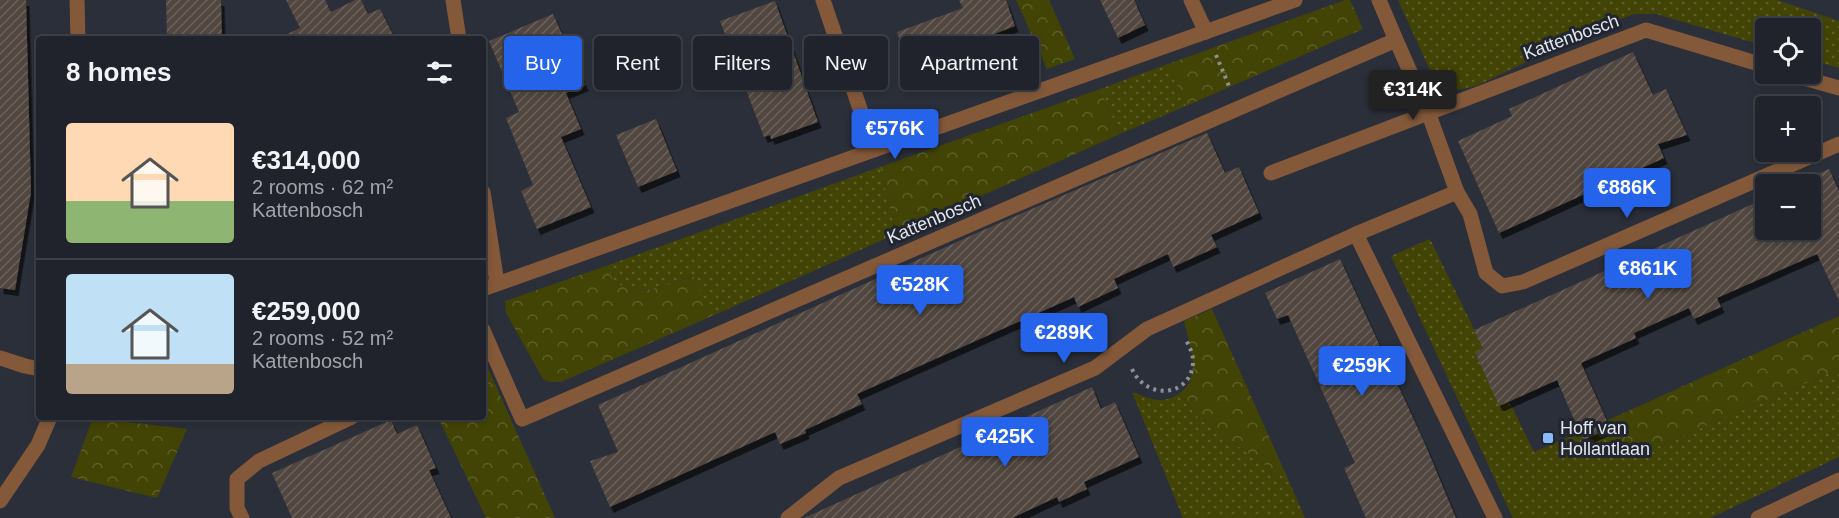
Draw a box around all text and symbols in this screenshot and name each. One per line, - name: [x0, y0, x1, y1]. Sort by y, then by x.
- street label: Kattenbosch: [1521, 10, 1621, 64]
- map controls: [1755, 18, 1821, 240]
- button: locate: [1755, 18, 1821, 84]
- chip: Buy: [504, 36, 582, 90]
- chip: Rent: [594, 36, 681, 90]
- chip: Filters: [693, 36, 792, 90]
- chip: New: [804, 36, 888, 90]
- chip: Apartment: [900, 36, 1039, 90]
- icon: filters: [423, 56, 456, 89]
- text: 8 homes: [66, 57, 172, 87]
- pin: €314K: [1371, 70, 1455, 121]
- text: €314K: [1384, 78, 1442, 100]
- button: +: [1755, 96, 1821, 162]
- pin: €576K: [853, 109, 937, 160]
- text: €576K: [866, 117, 924, 139]
- text: €314,000: [252, 145, 360, 175]
- icon: home: [114, 147, 186, 219]
- pin: €886K: [1585, 168, 1669, 219]
- button: −: [1755, 174, 1821, 240]
- text: 2 rooms · 62 m²: [252, 176, 393, 198]
- text: €886K: [1598, 176, 1656, 198]
- street label: Kattenbosch: [884, 190, 984, 248]
- text: Kattenbosch: [252, 199, 363, 221]
- pin: €861K: [1606, 249, 1690, 300]
- text: €861K: [1619, 257, 1677, 279]
- pin: €528K: [878, 265, 962, 316]
- text: €528K: [891, 273, 949, 295]
- text: €259,000: [252, 296, 360, 326]
- icon: home: [114, 298, 186, 370]
- pin: €289K: [1022, 313, 1106, 364]
- text: €289K: [1035, 321, 1093, 343]
- text: 2 rooms · 52 m²: [252, 327, 393, 349]
- pin: €259K: [1320, 346, 1404, 397]
- text: Kattenbosch: [252, 350, 363, 372]
- text: €259K: [1333, 354, 1391, 376]
- pin: €425K: [963, 417, 1047, 468]
- place label: Hoff van Hollantlaan: [1560, 418, 1650, 459]
- text: €425K: [976, 425, 1034, 447]
- marker: Hoff van Hollantlaan: [1541, 431, 1555, 445]

